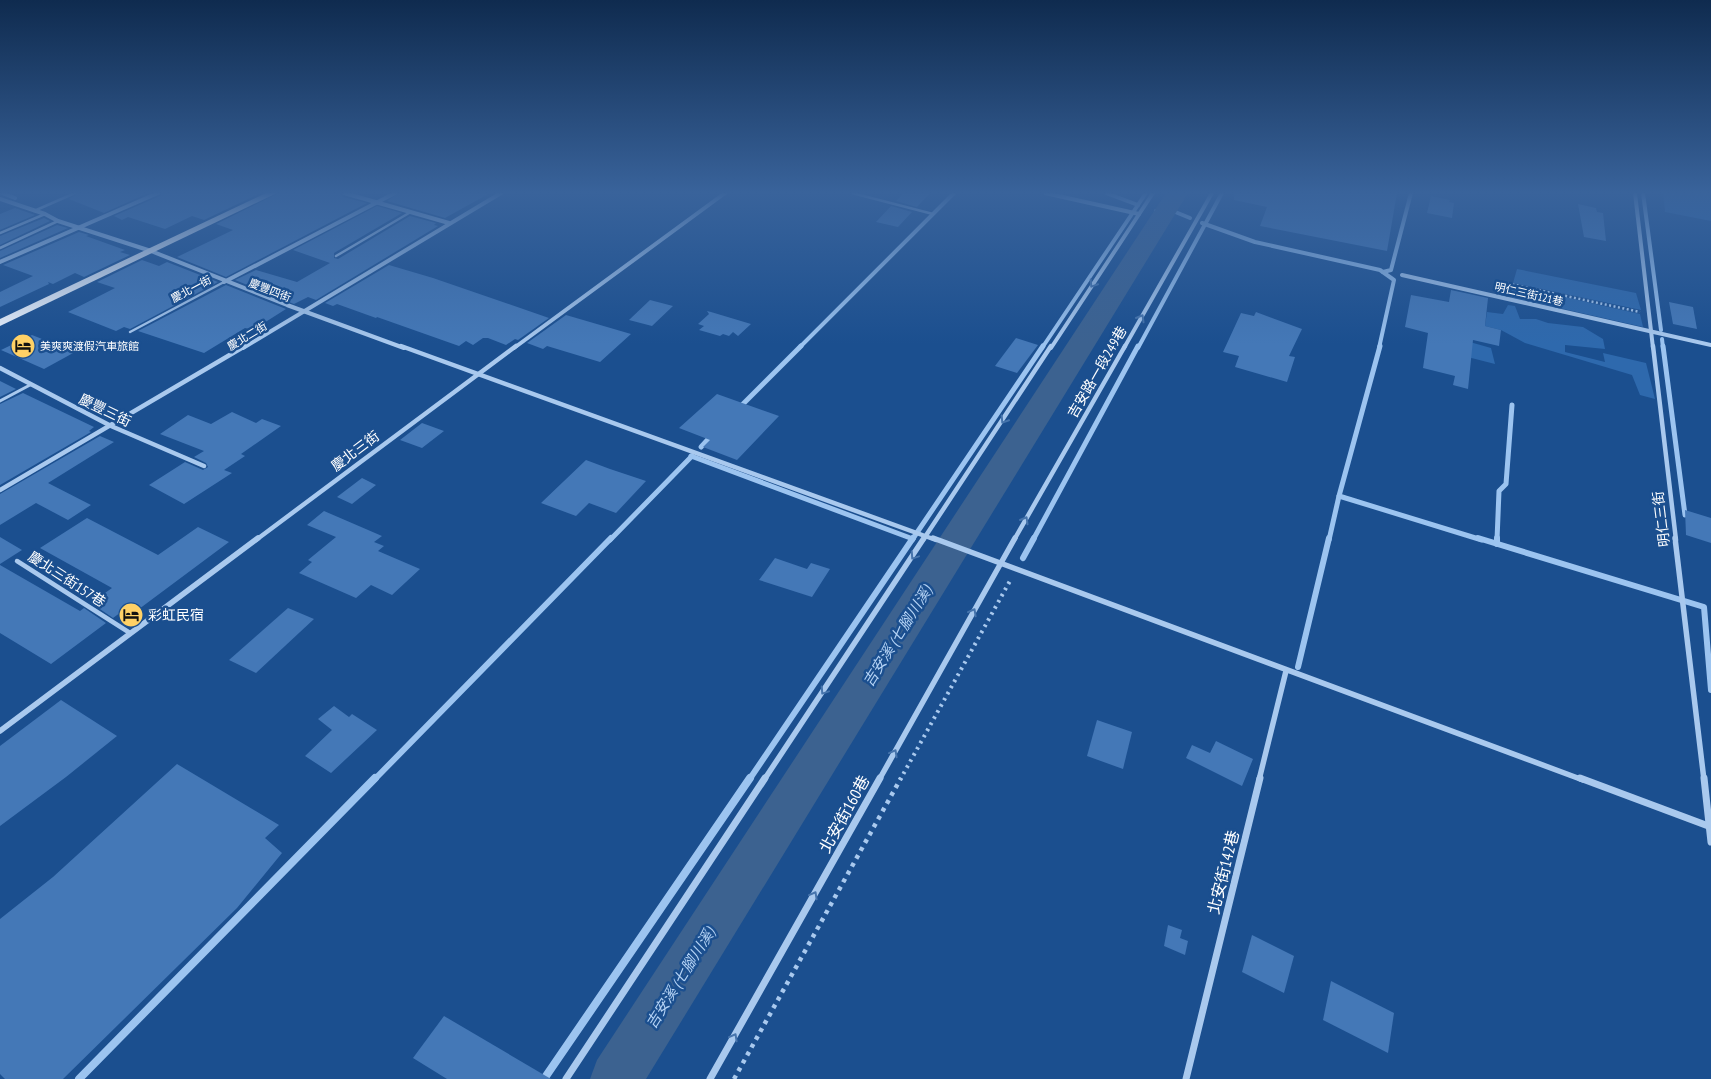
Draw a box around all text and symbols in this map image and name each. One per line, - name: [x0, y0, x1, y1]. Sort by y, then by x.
- street label: 慶北一街: [168, 272, 214, 306]
- street label: 慶豐四街: [247, 276, 293, 304]
- one-way arrow: [1090, 279, 1099, 288]
- street label: 明仁三街121巷: [1493, 279, 1565, 309]
- one-way arrow: [1134, 315, 1144, 324]
- street label: 慶北二街: [225, 319, 269, 353]
- street label: 吉安路一段249巷: [1063, 323, 1131, 421]
- hotel icon: 美爽爽渡假汽車旅館: [10, 333, 36, 359]
- place label: 美爽爽渡假汽車旅館: [40, 339, 139, 353]
- street label: 慶豐三街: [76, 390, 134, 430]
- one-way arrow: [1001, 414, 1010, 424]
- street label: 慶北三街: [327, 427, 383, 475]
- street label: 明仁三街: [1649, 490, 1673, 548]
- one-way arrow: [1019, 517, 1029, 526]
- street label: 慶北三街157巷: [25, 547, 109, 611]
- one-way arrow: [911, 550, 921, 559]
- water label: 吉安溪 (七腳川溪): [858, 581, 936, 690]
- hotel icon: 彩虹民宿: [118, 602, 144, 628]
- place label: 彩虹民宿: [148, 606, 204, 624]
- one-way arrow: [967, 608, 977, 617]
- one-way arrow: [821, 685, 830, 695]
- one-way arrow: [887, 750, 897, 759]
- street label: 北安街160巷: [815, 772, 873, 856]
- street label: 北安街142巷: [1203, 828, 1243, 916]
- one-way arrow: [808, 891, 818, 900]
- water label: 吉安溪 (七腳川溪): [641, 923, 719, 1032]
- one-way arrow: [728, 1033, 738, 1042]

